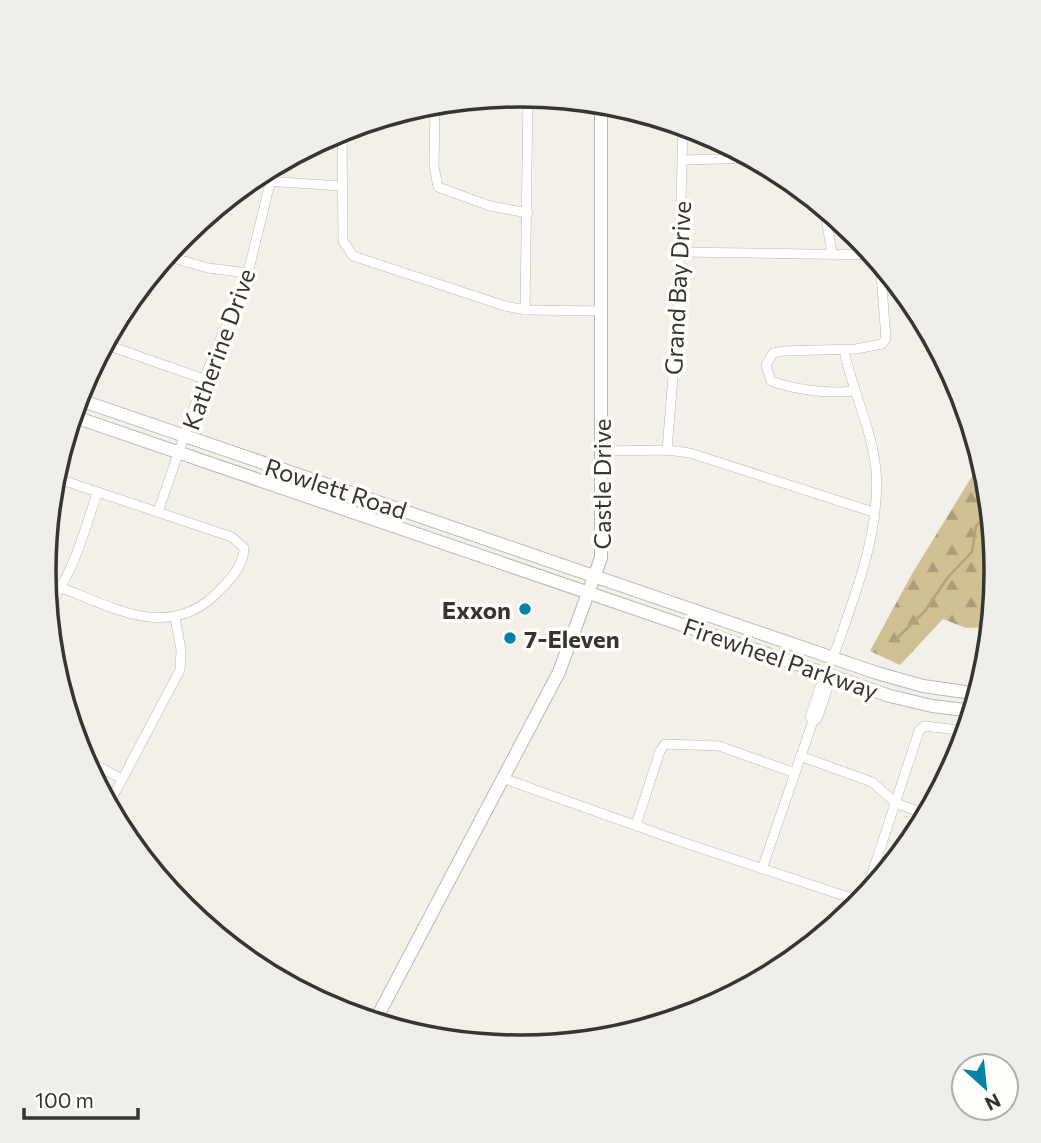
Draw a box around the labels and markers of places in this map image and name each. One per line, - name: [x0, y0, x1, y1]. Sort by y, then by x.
- place label: Exxon: [442, 595, 511, 624]
- marker: Exxon: [517, 601, 533, 617]
- place label: 7-Eleven: [524, 624, 620, 653]
- marker: 7-Eleven: [502, 630, 518, 646]

